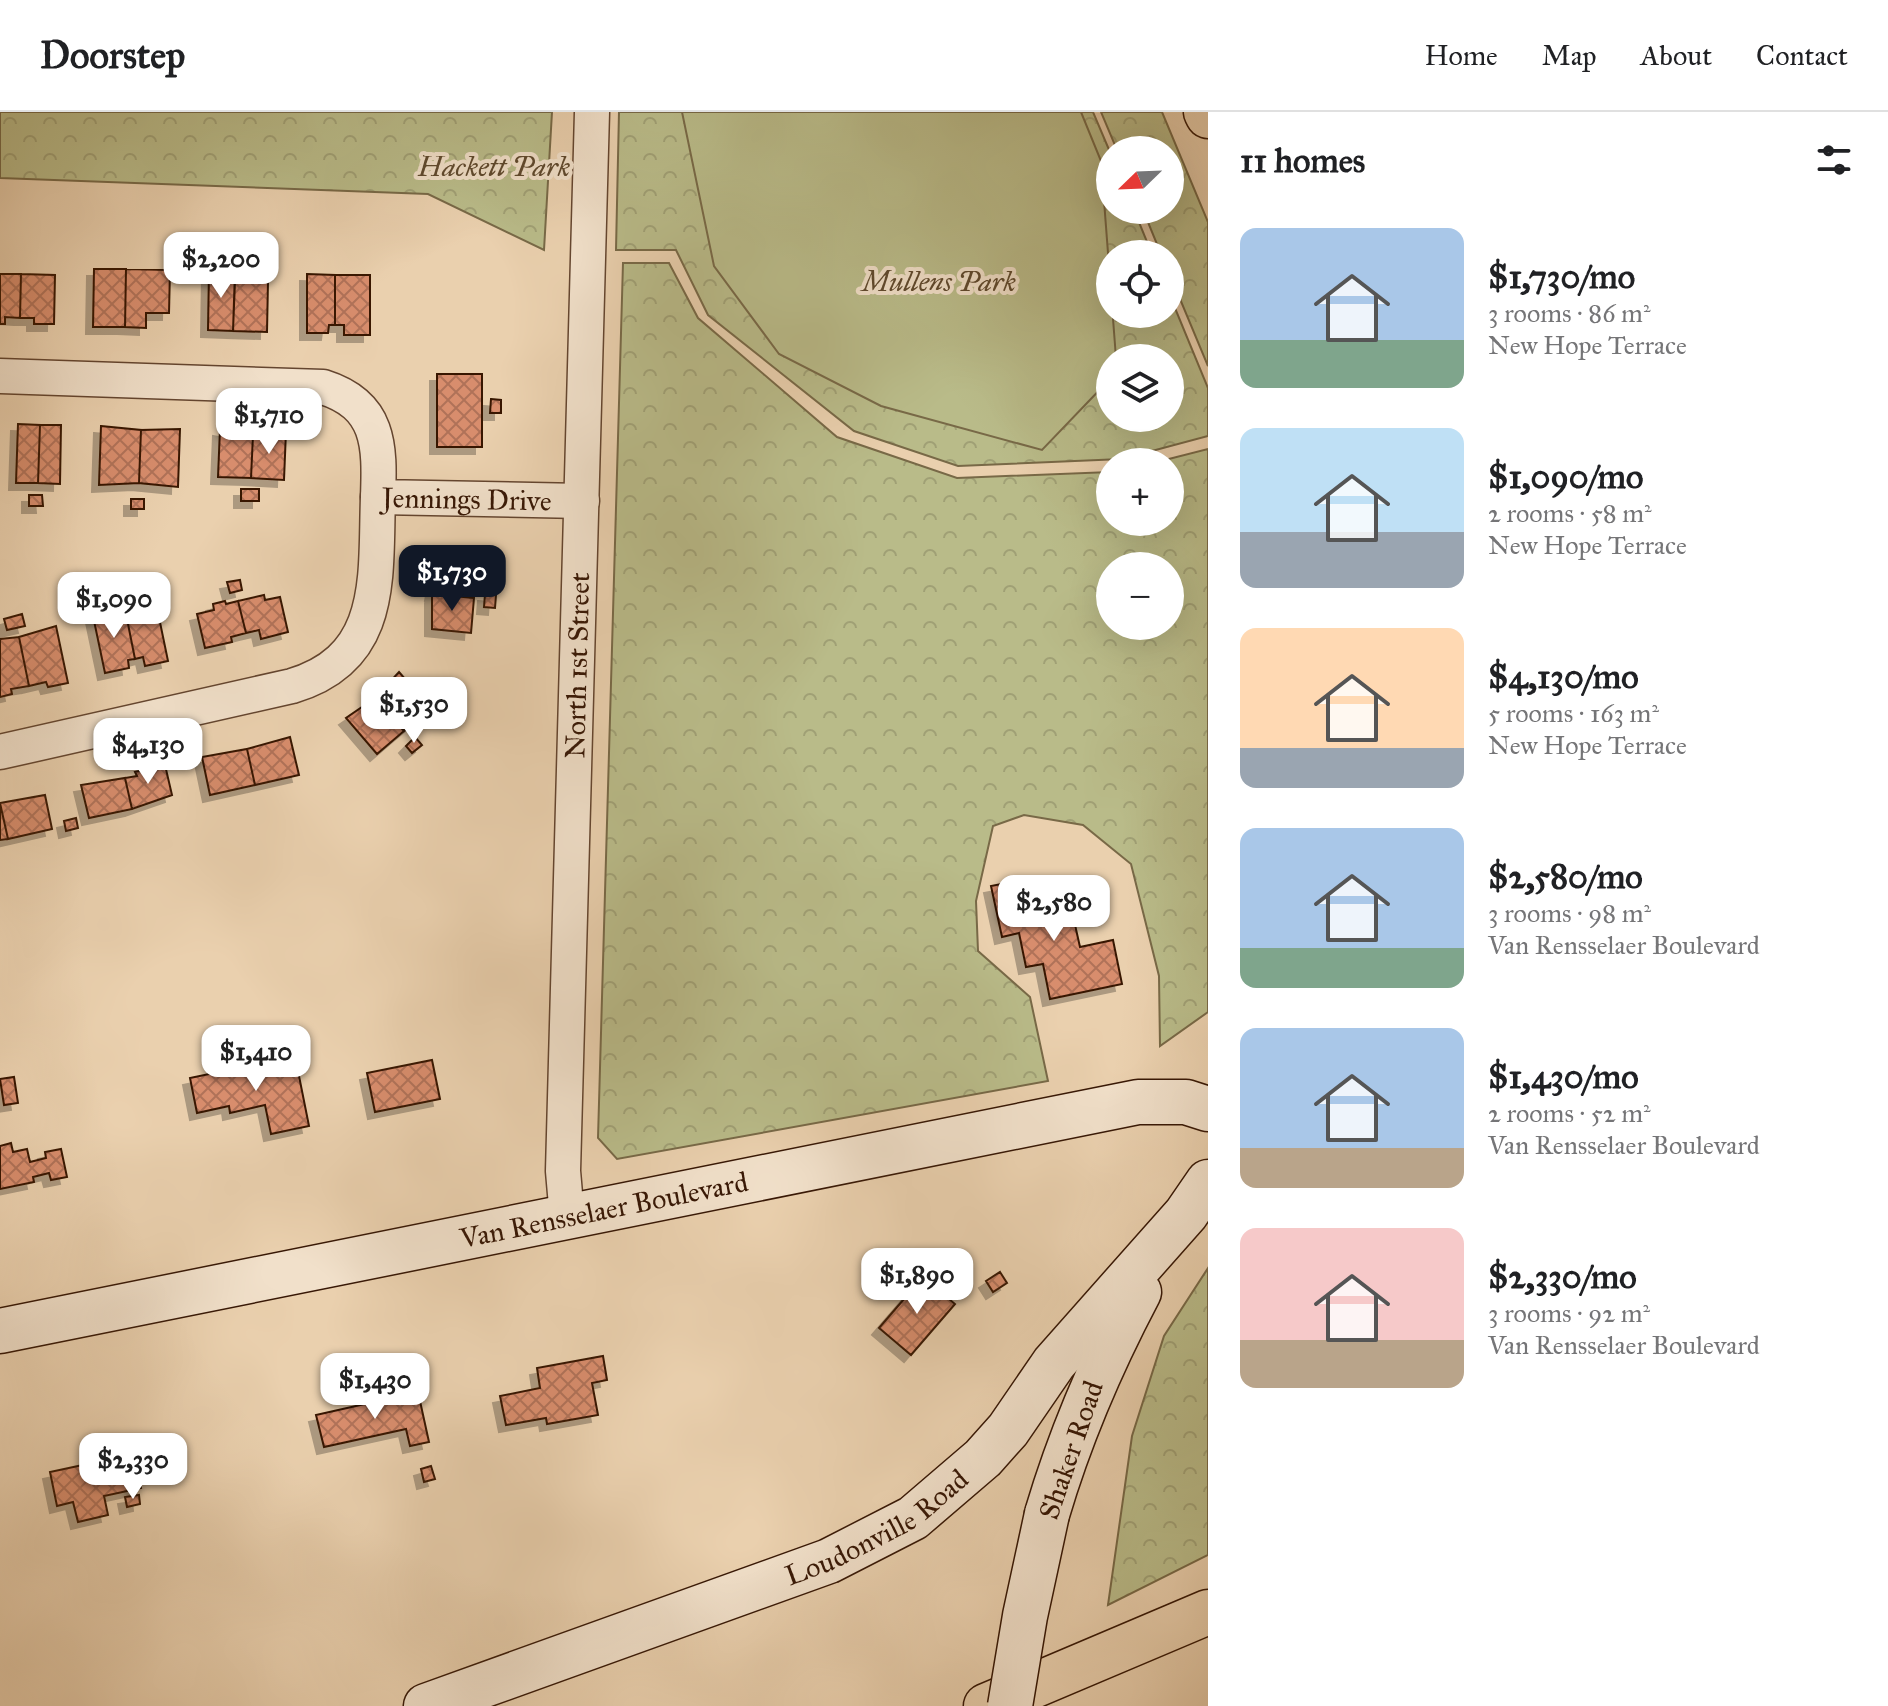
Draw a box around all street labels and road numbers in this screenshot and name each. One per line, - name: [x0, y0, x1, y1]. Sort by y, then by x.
- street label: Jennings Drive: [379, 480, 552, 518]
- street label: North 1st Street: [557, 572, 597, 759]
- street label: Van Rensselaer Boulevard: [456, 1163, 751, 1256]
- street label: Shaker Road: [1031, 1376, 1111, 1524]
- street label: Loudonville Road: [780, 1461, 975, 1593]

